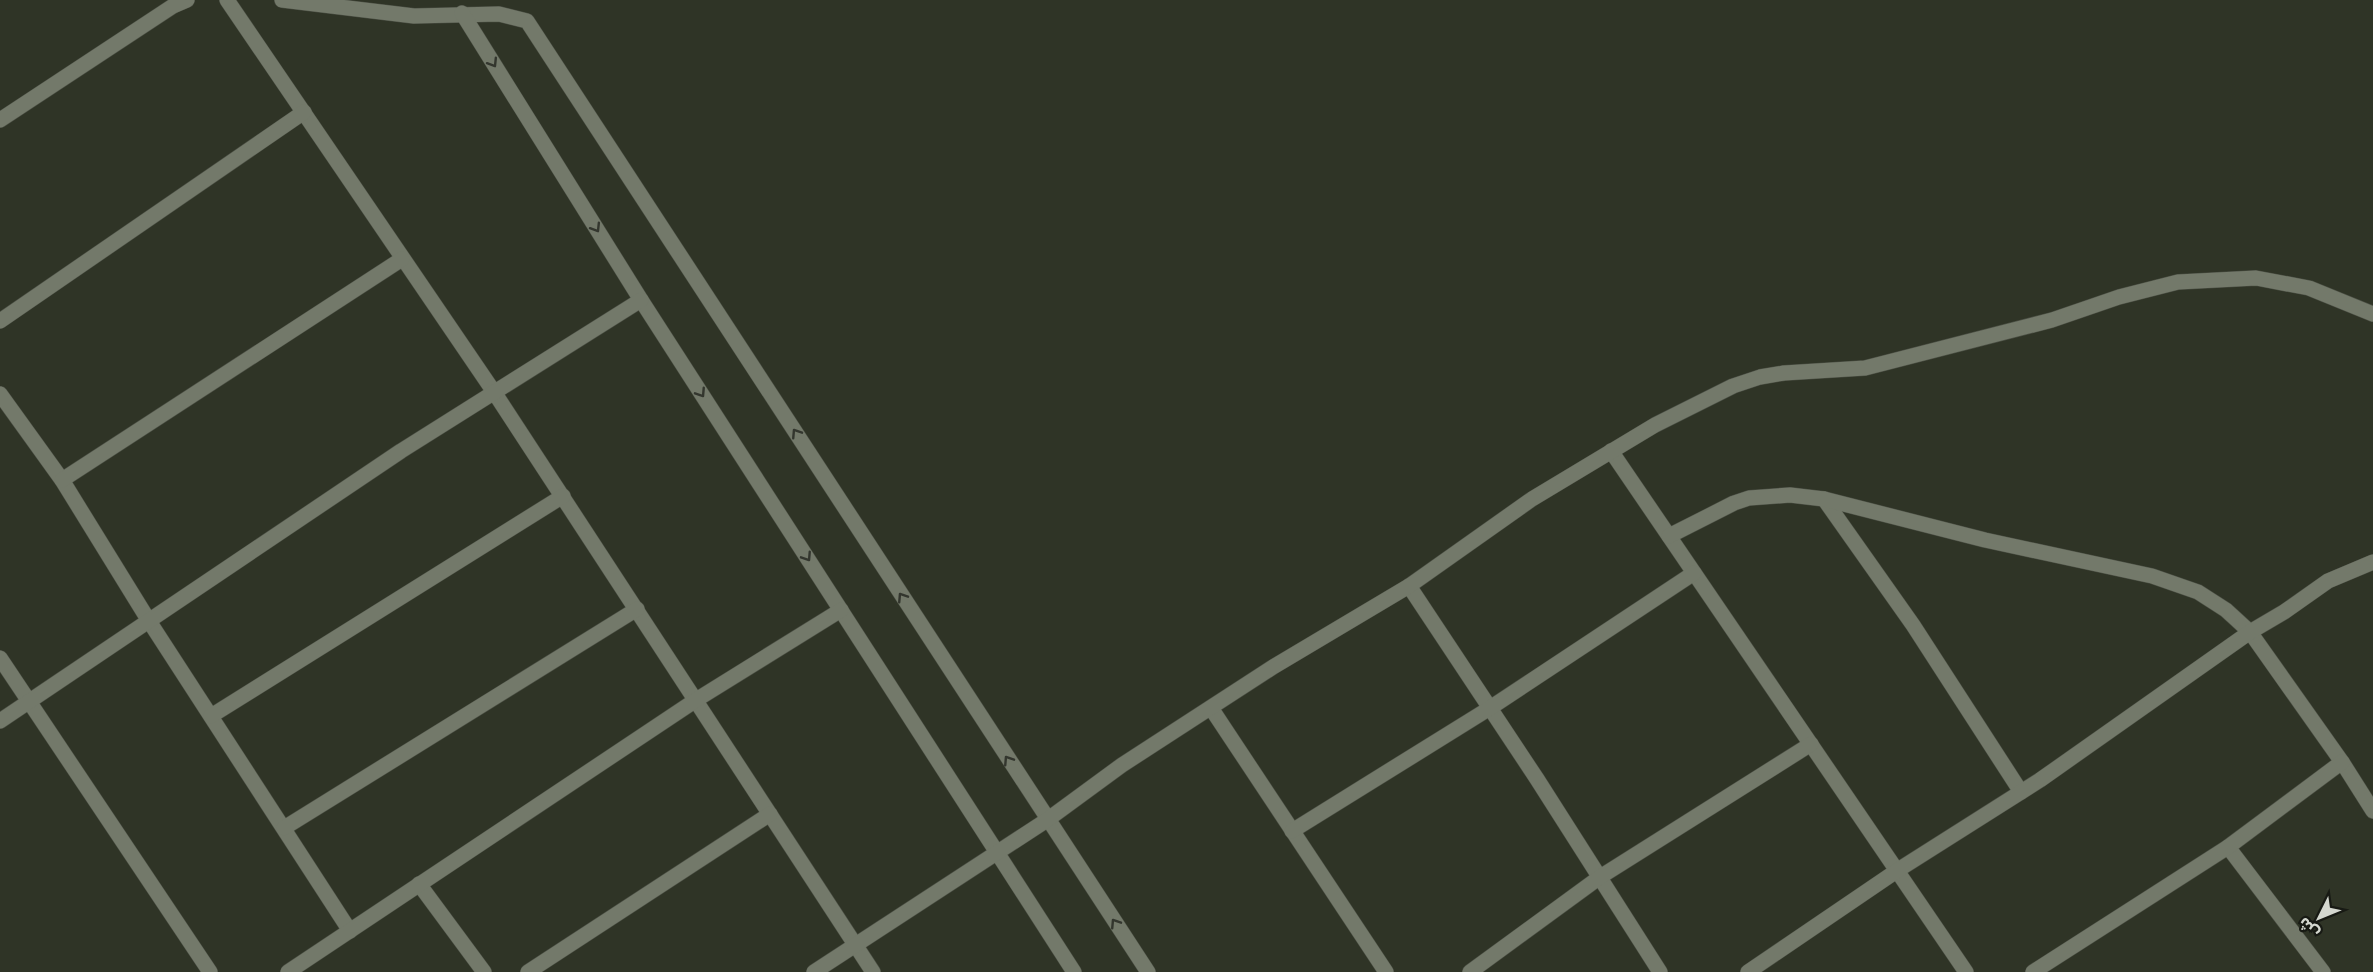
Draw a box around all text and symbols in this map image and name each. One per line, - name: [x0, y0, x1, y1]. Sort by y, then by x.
- one-way arrow: [486, 57, 498, 67]
- one-way arrow: [589, 222, 601, 232]
- one-way arrow: [693, 387, 705, 397]
- one-way arrow: [792, 429, 803, 440]
- one-way arrow: [799, 551, 811, 561]
- one-way arrow: [898, 593, 909, 604]
- one-way arrow: [1004, 756, 1016, 766]
- north arrow: [2289, 888, 2349, 948]
- text: ش: [2294, 913, 2323, 942]
- one-way arrow: [1111, 919, 1123, 929]

